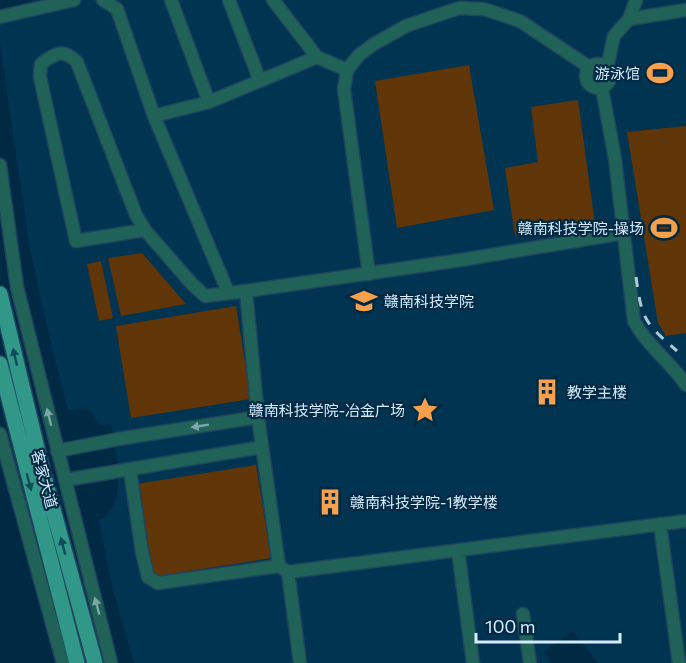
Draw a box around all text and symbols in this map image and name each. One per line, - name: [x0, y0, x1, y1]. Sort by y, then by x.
- sports icon: 游泳馆: [645, 58, 675, 88]
- place label: 游泳馆: [595, 64, 640, 82]
- sports icon: 赣南科技学院-操场: [649, 213, 679, 243]
- place label: 赣南科技学院-操场: [518, 219, 644, 237]
- school or university icon: 赣南科技学院: [349, 286, 379, 316]
- place label: 赣南科技学院: [384, 292, 474, 310]
- one-way arrow: [10, 348, 20, 366]
- building icon: 教学主楼: [532, 377, 562, 407]
- place label: 教学主楼: [567, 383, 627, 401]
- place icon: 赣南科技学院-冶金广场: [410, 395, 440, 425]
- place label: 赣南科技学院-冶金广场: [249, 401, 405, 419]
- one-way arrow: [43, 408, 53, 426]
- one-way arrow: [191, 421, 210, 430]
- street label: 客家大道: [29, 448, 61, 510]
- one-way arrow: [25, 473, 34, 491]
- building icon: 赣南科技学院-1教学楼: [315, 487, 345, 517]
- place label: 赣南科技学院-1教学楼: [350, 493, 498, 511]
- one-way arrow: [58, 537, 67, 555]
- one-way arrow: [92, 597, 102, 615]
- scale bar: [476, 606, 620, 644]
- text: 100 m: [485, 615, 535, 637]

